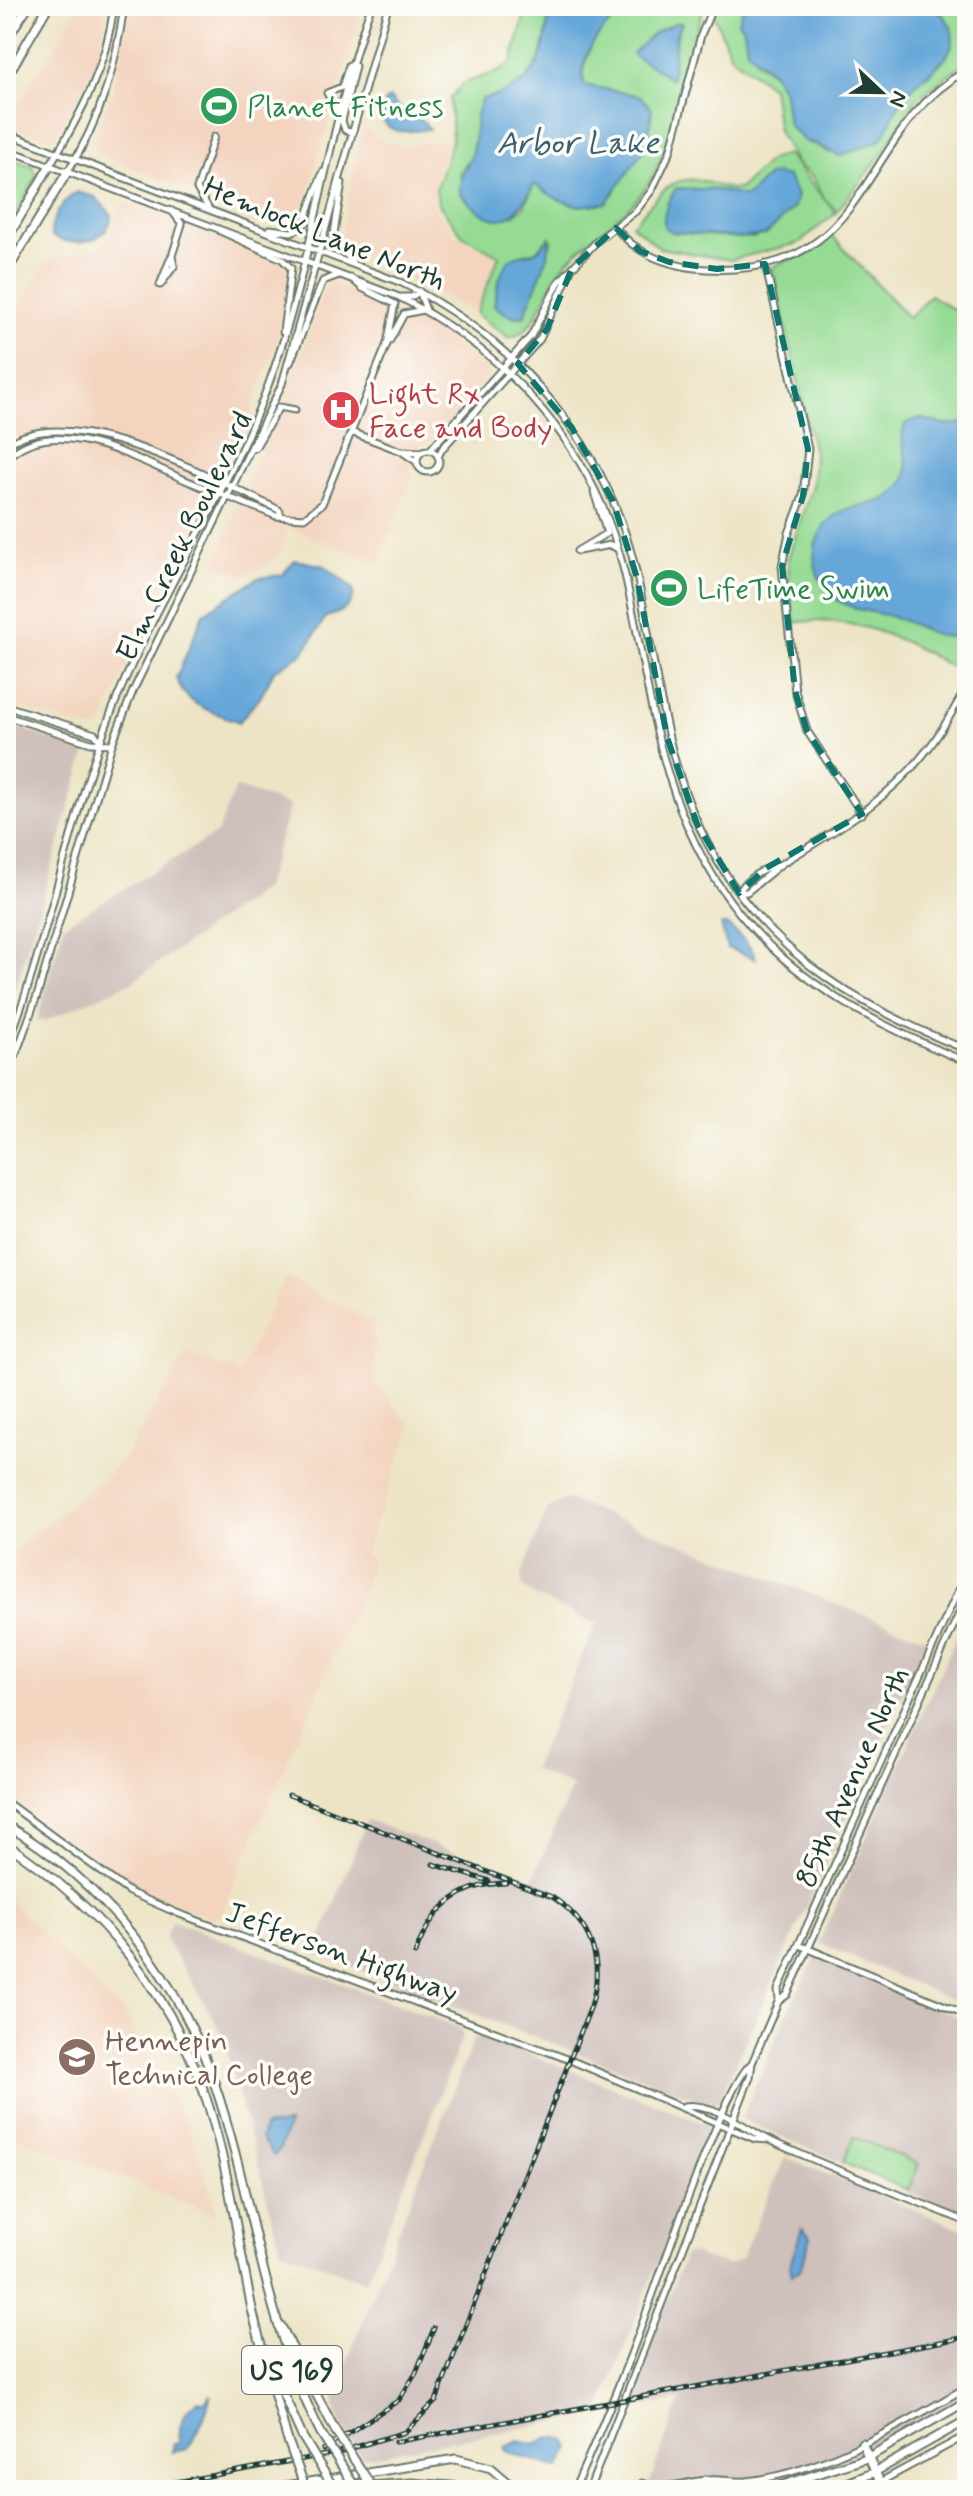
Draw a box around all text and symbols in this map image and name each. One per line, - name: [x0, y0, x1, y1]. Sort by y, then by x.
- north arrow: [841, 52, 921, 132]
- sports icon: Planet Fitness: [198, 85, 240, 127]
- text: N: [882, 87, 913, 111]
- place label: Planet Fitness: [247, 88, 444, 127]
- water label: Arbor Lake: [497, 123, 661, 165]
- street label: Hemlock Lane North: [198, 168, 451, 301]
- place label: Light Rx Face and Body: [369, 375, 552, 448]
- hospital icon: Light Rx Face and Body: [320, 389, 362, 431]
- street label: Elm Creek Boulevard: [108, 405, 263, 668]
- sports icon: LifeTime Swim: [648, 567, 690, 609]
- place label: LifeTime Swim: [697, 570, 890, 609]
- street label: 85th Avenue North: [787, 1661, 919, 1894]
- street label: Jefferson Highway: [219, 1893, 463, 2016]
- place label: Hennepin Technical College: [105, 2022, 313, 2095]
- school or university icon: Hennepin Technical College: [56, 2036, 98, 2078]
- road number: US 169: [242, 2346, 342, 2394]

